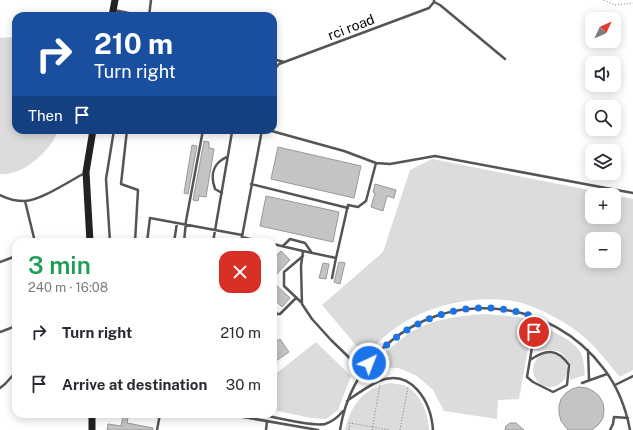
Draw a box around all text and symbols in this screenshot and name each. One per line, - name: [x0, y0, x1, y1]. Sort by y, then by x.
- street label: rci road: [325, 11, 377, 43]
- north arrow: [585, 12, 621, 48]
- map controls: [585, 12, 621, 268]
- text: 210 m: [94, 27, 173, 60]
- icon: right: [28, 28, 80, 80]
- button: sound: [585, 56, 621, 92]
- text: Turn right: [94, 61, 176, 82]
- button: search: [585, 100, 621, 136]
- icon: arrive: [71, 104, 93, 126]
- text: Then: [28, 107, 63, 124]
- button: layers: [585, 144, 621, 180]
- button: +: [585, 188, 621, 224]
- button: −: [585, 232, 621, 268]
- text: 3 min: [28, 251, 91, 279]
- button: close: [219, 251, 261, 293]
- text: 240 m · 16:08: [28, 280, 108, 295]
- pin: [517, 315, 551, 349]
- icon: right: [28, 321, 50, 343]
- icon: arrive: [523, 321, 545, 343]
- text: Turn right: [62, 324, 132, 341]
- text: 210 m: [220, 324, 261, 341]
- position arrow: [348, 342, 390, 384]
- icon: arrive: [28, 373, 50, 395]
- text: Arrive at destination: [62, 376, 207, 393]
- text: 30 m: [226, 376, 261, 393]

